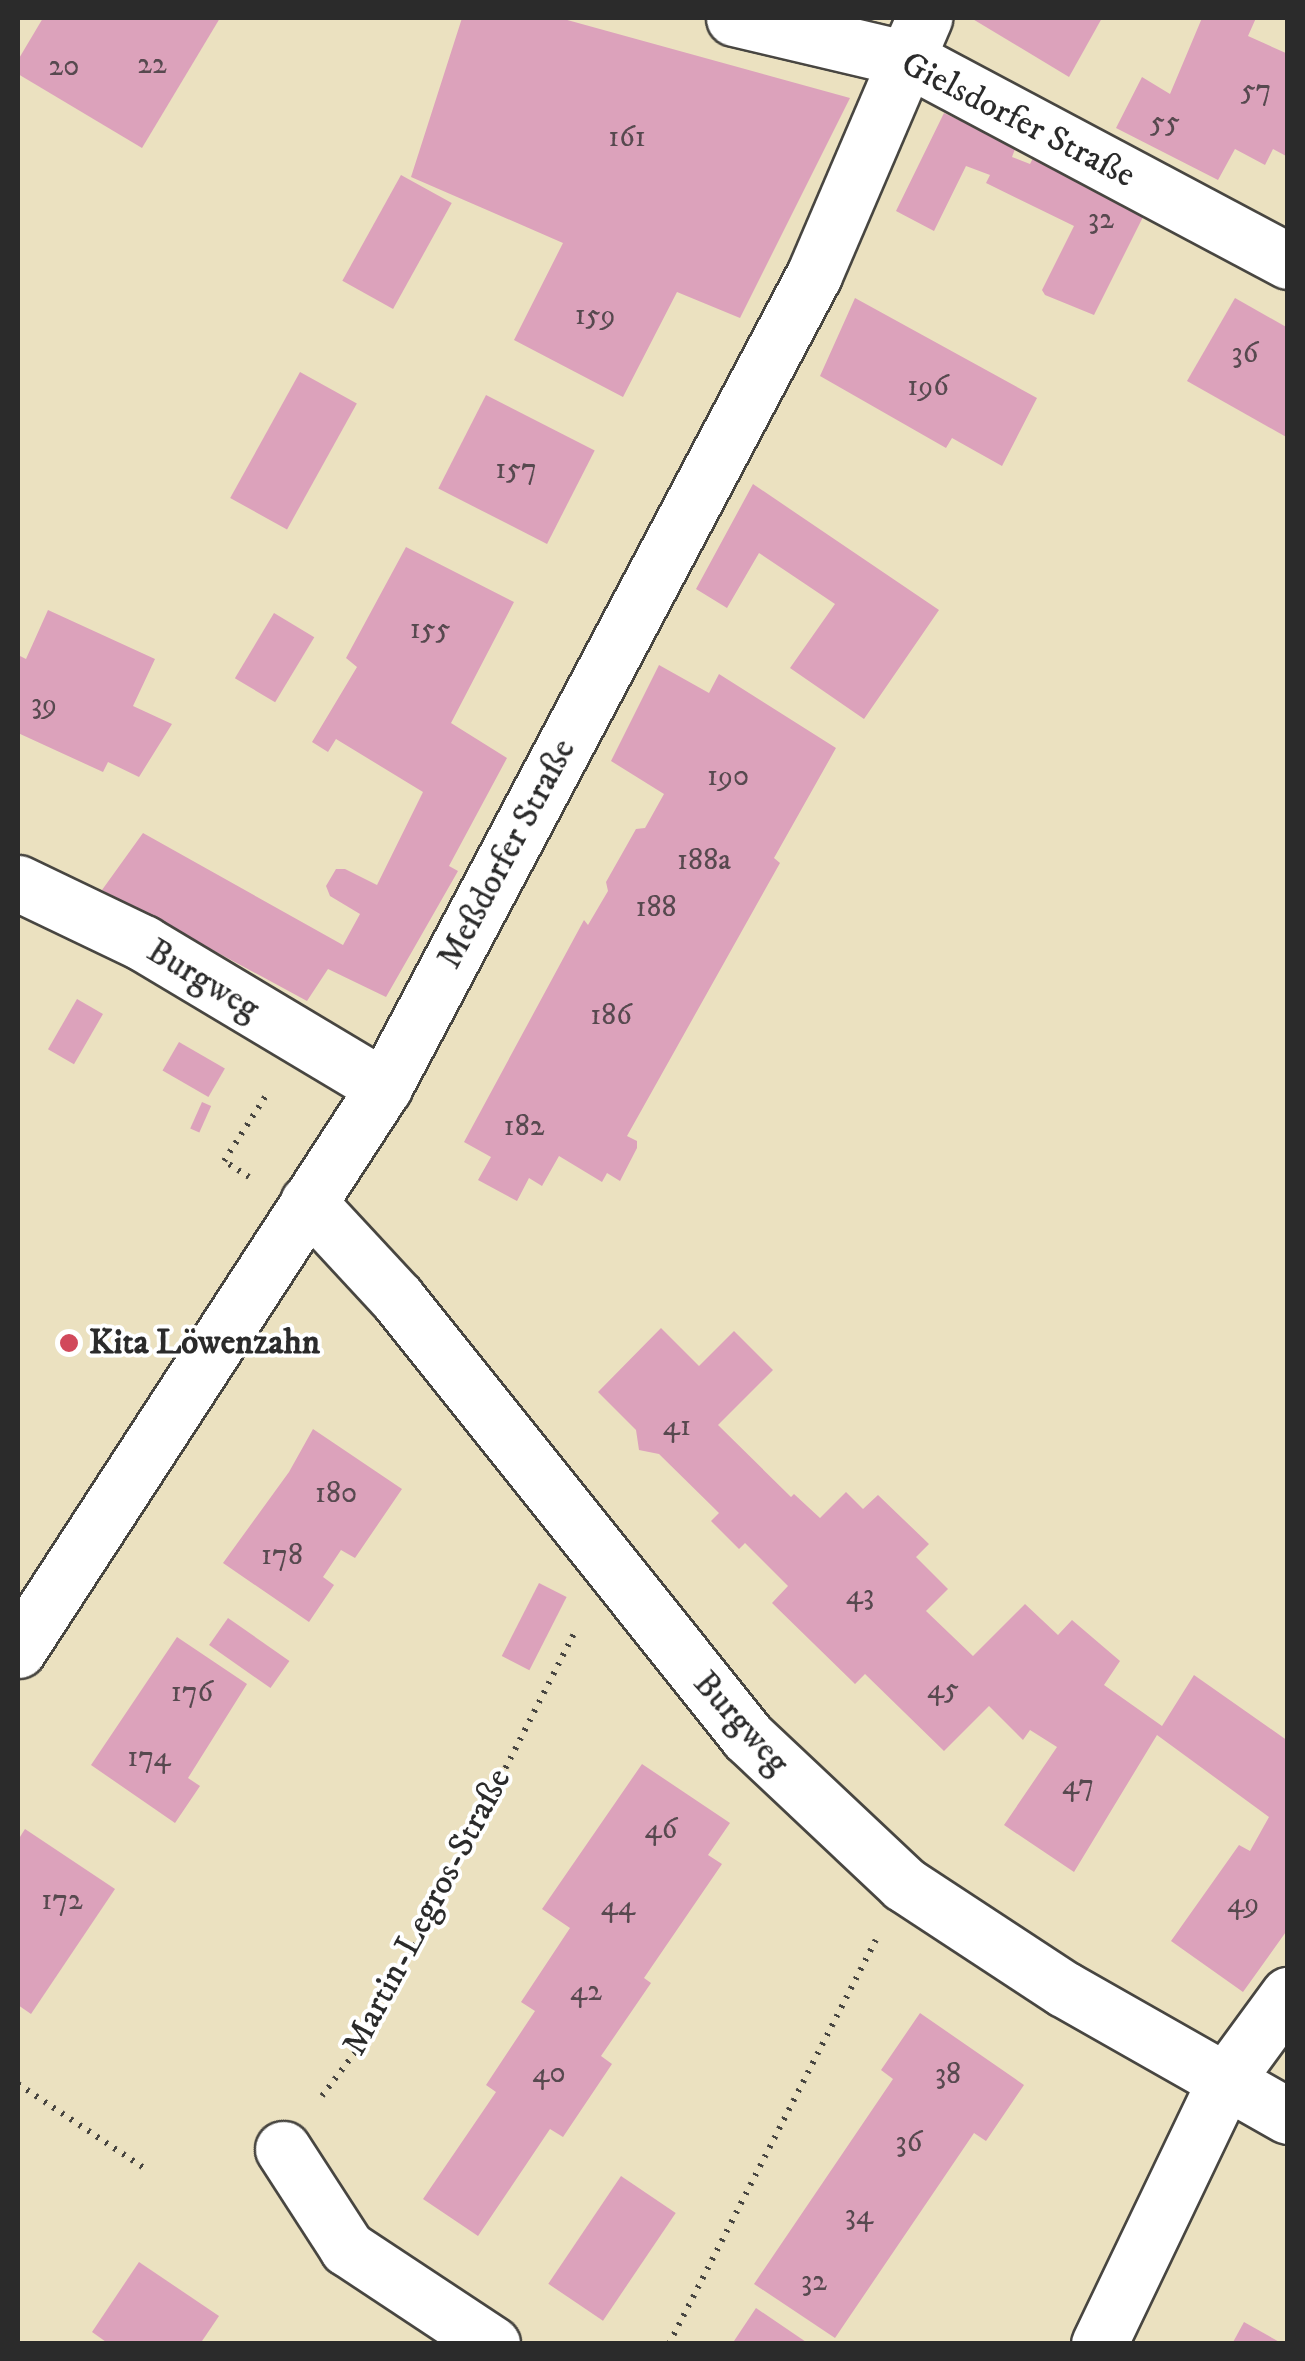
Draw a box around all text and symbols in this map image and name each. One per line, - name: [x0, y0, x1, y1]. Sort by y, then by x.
- street label: Gielsdorfer Straße: [894, 43, 1142, 197]
- house number: 22: [137, 47, 167, 83]
- house number: 20: [49, 49, 79, 85]
- house number: 57: [1241, 73, 1271, 109]
- house number: 55: [1150, 105, 1180, 141]
- house number: 161: [608, 120, 646, 156]
- house number: 32: [1088, 202, 1114, 238]
- house number: 159: [575, 298, 615, 334]
- house number: 36: [1232, 336, 1258, 372]
- house number: 196: [907, 369, 949, 405]
- house number: 157: [495, 452, 537, 488]
- house number: 155: [410, 612, 450, 648]
- house number: 39: [31, 687, 57, 723]
- street label: Meßdorfer Straße: [429, 732, 585, 976]
- house number: 190: [707, 759, 749, 795]
- house number: 188a: [677, 843, 731, 879]
- house number: 188: [635, 890, 677, 926]
- street label: Burgweg: [139, 930, 267, 1030]
- house number: 186: [590, 998, 632, 1034]
- house number: 182: [504, 1109, 544, 1145]
- place label: Kita Löwenzahn: [89, 1322, 320, 1364]
- marker: Kita Löwenzahn: [58, 1332, 80, 1354]
- house number: 41: [663, 1409, 691, 1445]
- house number: 180: [315, 1476, 357, 1512]
- house number: 178: [261, 1538, 303, 1574]
- house number: 43: [846, 1578, 874, 1614]
- street label: Burgweg: [684, 1663, 798, 1783]
- house number: 45: [927, 1672, 959, 1708]
- house number: 176: [171, 1675, 213, 1711]
- house number: 174: [127, 1740, 171, 1776]
- street label: Martin-Legros-Straße: [334, 1762, 520, 2062]
- house number: 47: [1062, 1768, 1094, 1804]
- house number: 46: [645, 1812, 677, 1848]
- house number: 172: [41, 1883, 83, 1919]
- house number: 49: [1227, 1886, 1259, 1922]
- house number: 44: [601, 1889, 635, 1925]
- house number: 42: [570, 1974, 602, 2010]
- house number: 40: [532, 2056, 566, 2092]
- house number: 38: [935, 2057, 961, 2093]
- house number: 36: [896, 2125, 922, 2161]
- house number: 34: [845, 2198, 873, 2234]
- house number: 32: [801, 2264, 827, 2300]

